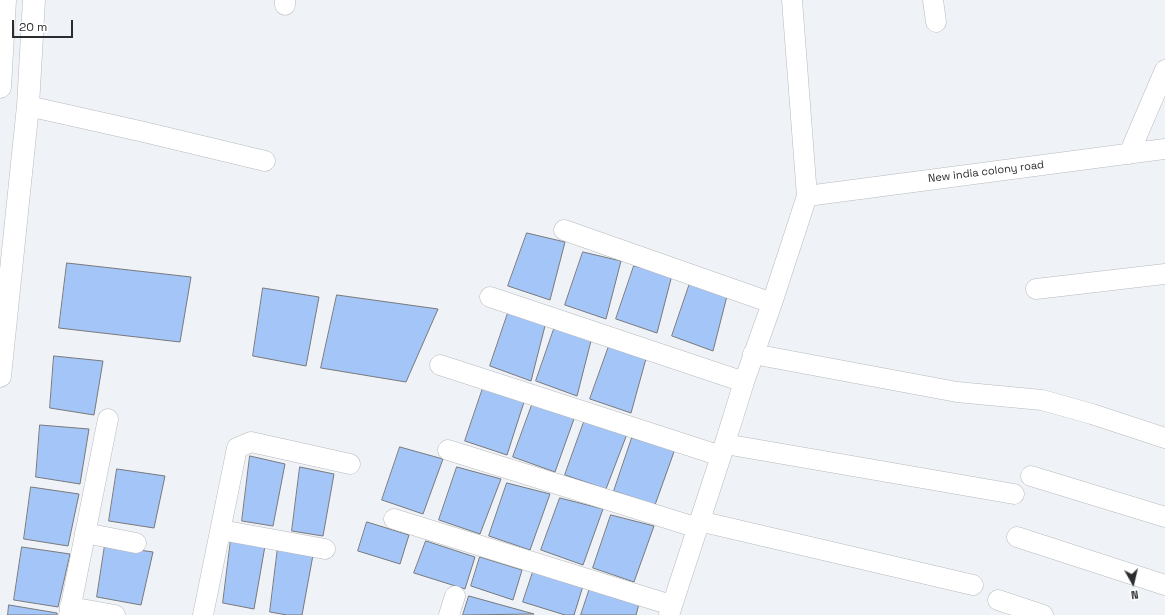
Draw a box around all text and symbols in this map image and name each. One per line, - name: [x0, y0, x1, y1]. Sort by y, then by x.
- scale bar: [14, 12, 75, 38]
- text: 20 m: [19, 19, 47, 35]
- street label: New india colony road: [927, 158, 1045, 186]
- north arrow: [1113, 563, 1153, 603]
- text: N: [1130, 587, 1139, 602]

